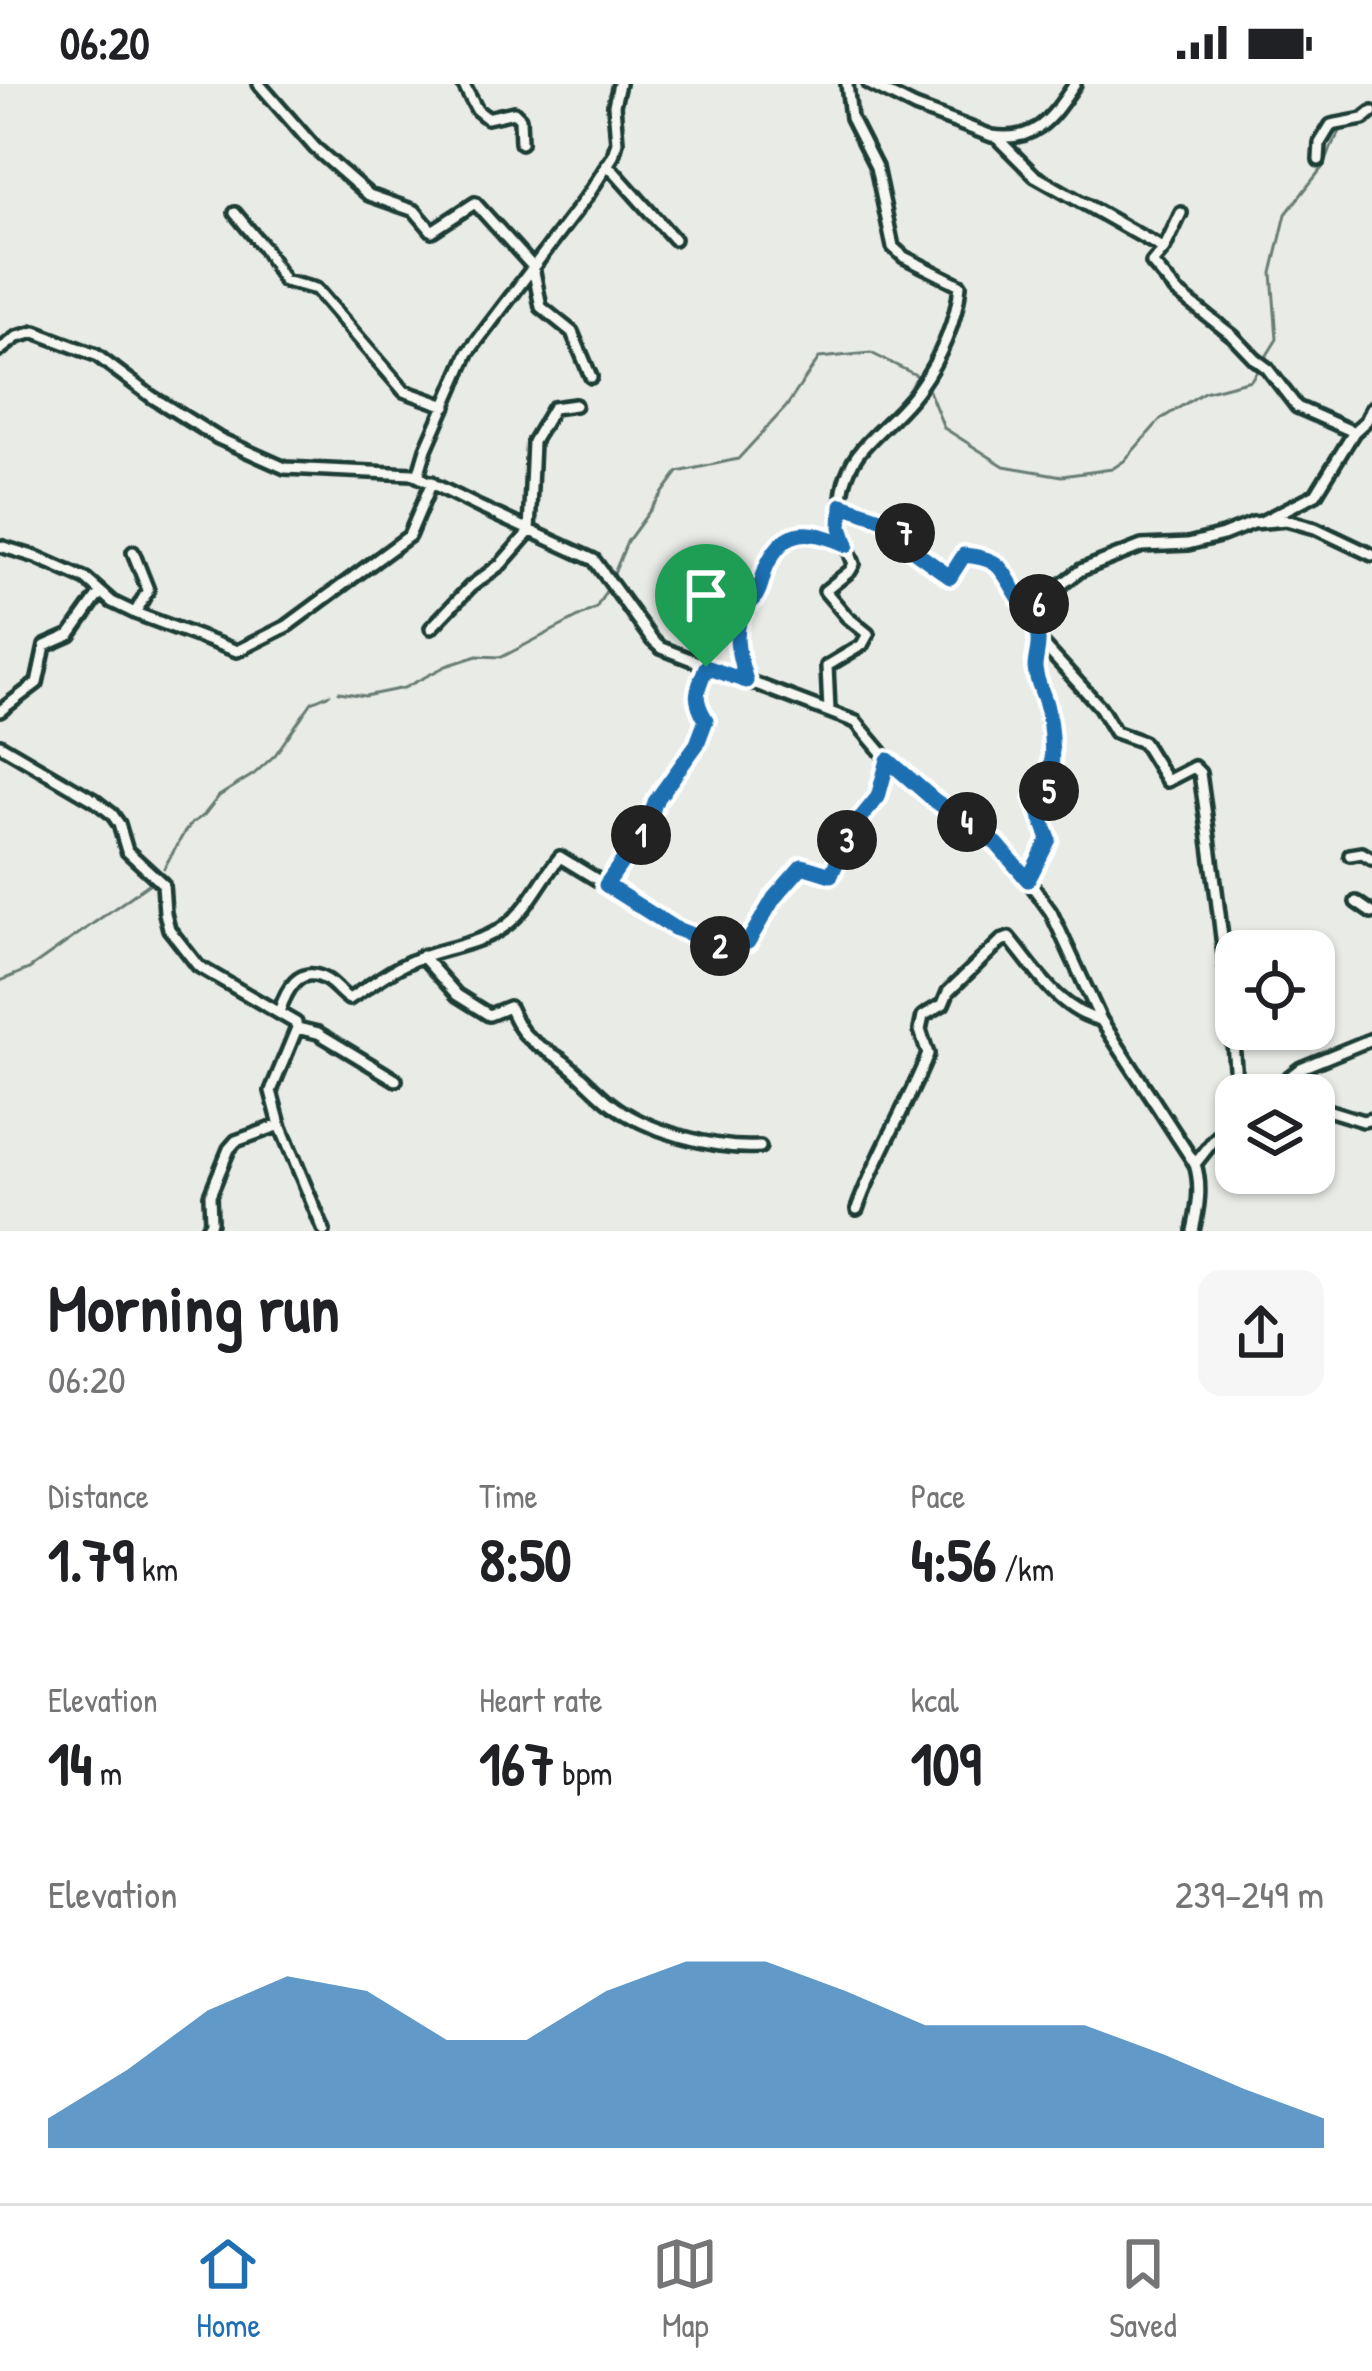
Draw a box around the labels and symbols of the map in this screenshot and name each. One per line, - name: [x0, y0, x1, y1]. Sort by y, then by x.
- pin: 7: [875, 503, 935, 563]
- pin: [655, 544, 757, 667]
- pin: 6: [1009, 574, 1069, 634]
- pin: 5: [1019, 761, 1079, 821]
- pin: 4: [937, 792, 997, 852]
- pin: 1: [611, 805, 671, 865]
- pin: 3: [817, 810, 877, 870]
- pin: 2: [690, 916, 750, 976]

